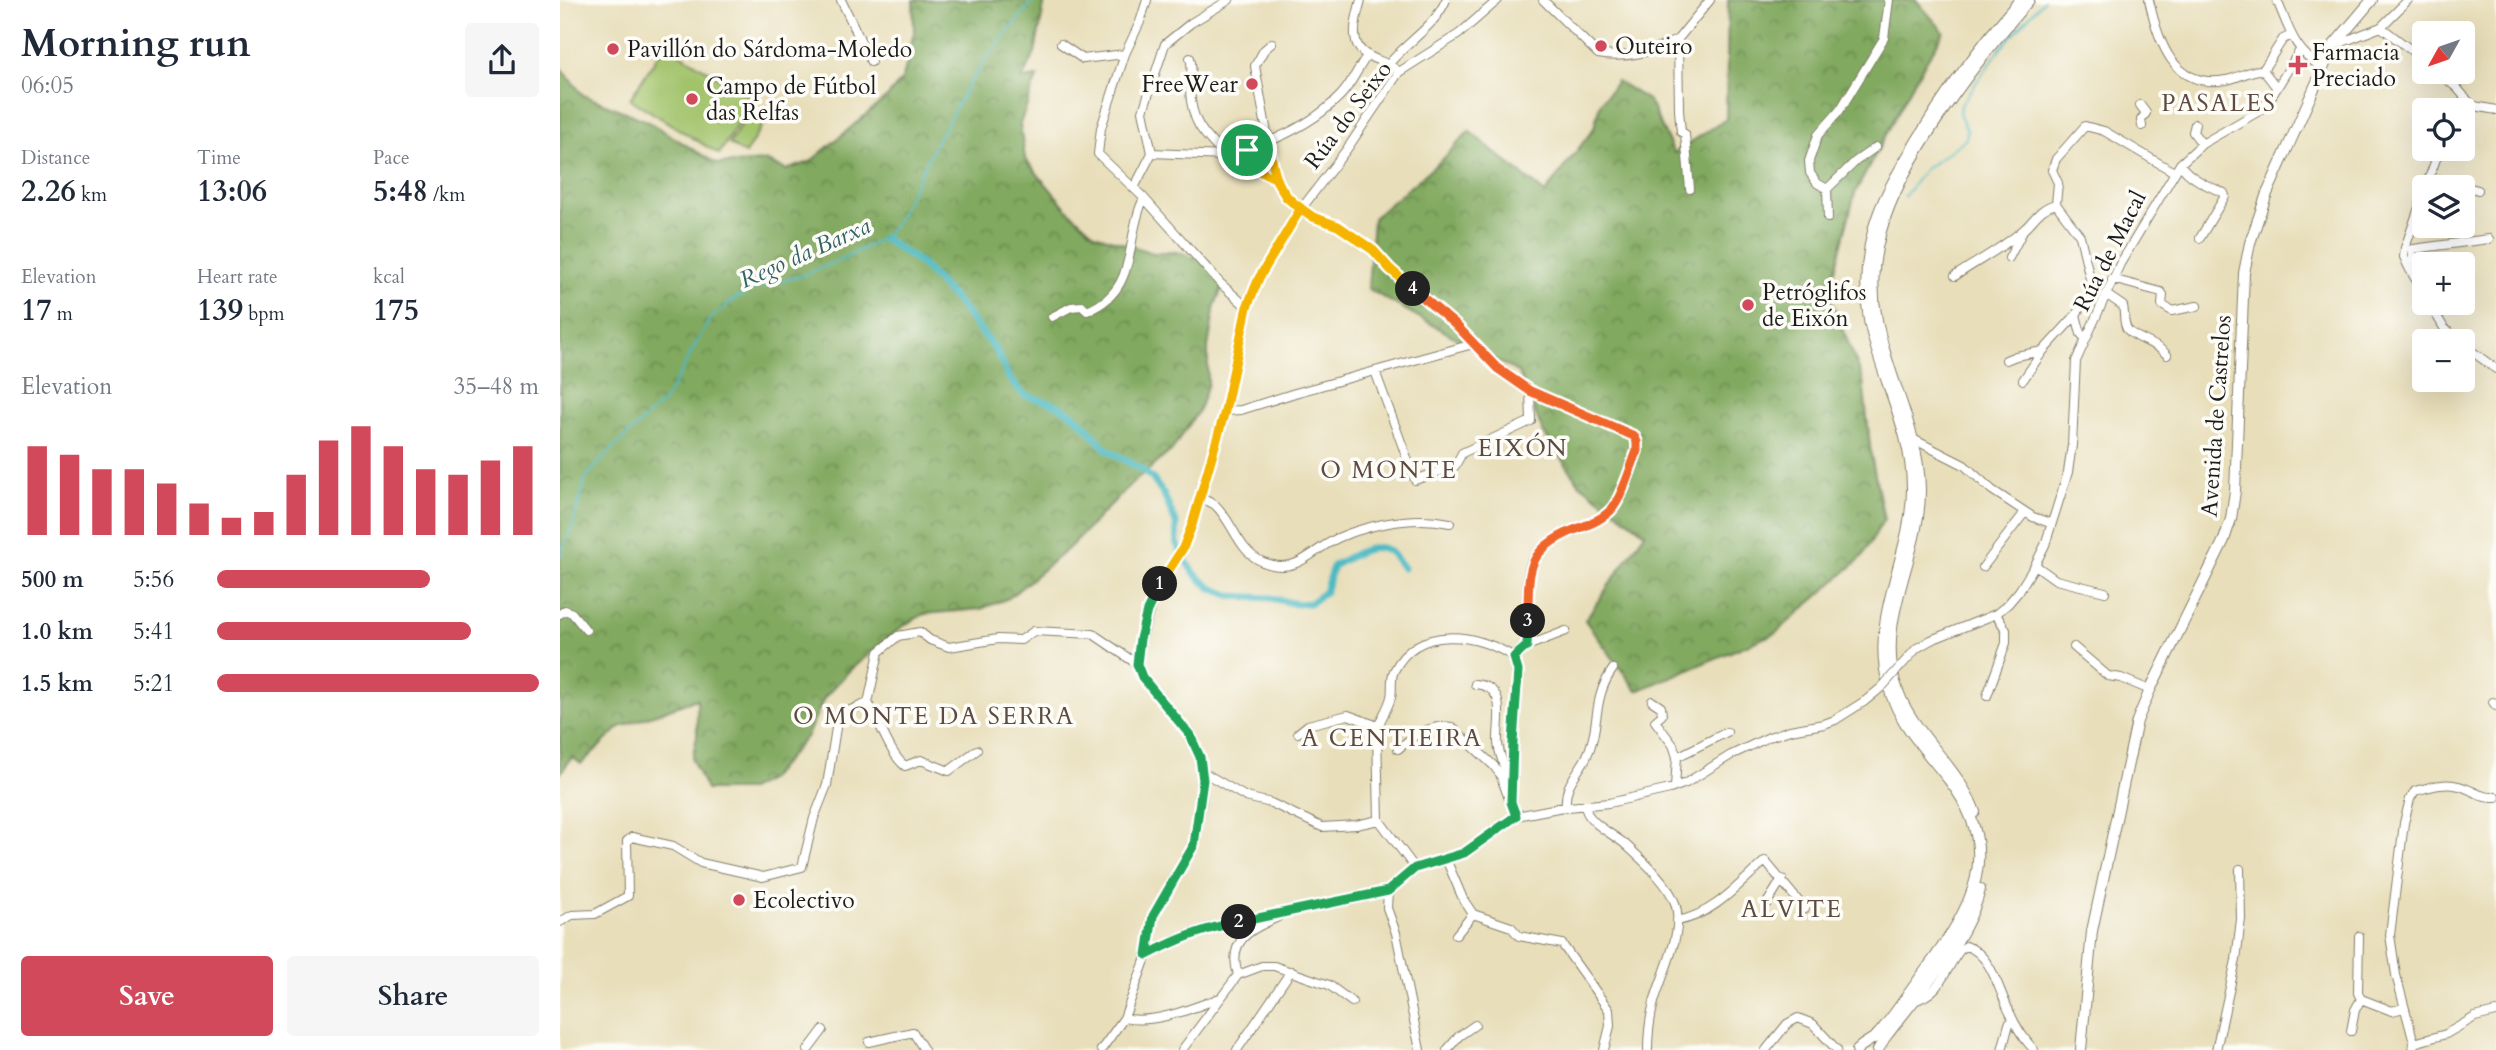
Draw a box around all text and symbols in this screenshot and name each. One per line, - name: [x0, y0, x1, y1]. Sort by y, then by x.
- text: Morning run: [21, 18, 251, 70]
- north arrow: [2412, 21, 2474, 84]
- map controls: [2412, 21, 2475, 392]
- button: share: [465, 23, 539, 97]
- place label: Outeiro: [1615, 31, 1693, 62]
- place label: Pavillón do Sárdoma-Moledo: [627, 34, 912, 65]
- place label: Farmacia Preciado: [2312, 37, 2400, 94]
- marker: Outeiro: [1593, 38, 1609, 54]
- marker: Pavillón do Sárdoma-Moledo: [605, 41, 621, 57]
- street label: Rúa do Seixo: [1297, 55, 1399, 175]
- marker: Farmacia Preciado: [2290, 57, 2306, 73]
- place label: FreeWear: [1141, 69, 1239, 100]
- text: 06:05: [21, 70, 74, 101]
- place label: Campo de Fútbol das Relfas: [706, 71, 876, 128]
- marker: FreeWear: [1244, 76, 1260, 92]
- district label: PASALES: [2161, 87, 2277, 120]
- marker: Campo de Fútbol das Relfas: [684, 91, 700, 107]
- button: locate: [2412, 98, 2475, 161]
- pin: [1217, 120, 1277, 180]
- icon: arrive: [1228, 131, 1266, 169]
- text: Distance: [21, 145, 90, 171]
- text: Time: [197, 145, 241, 171]
- text: Pace: [373, 145, 410, 171]
- text: 2.26: [21, 171, 76, 212]
- text: 13:06: [197, 171, 267, 212]
- text: 5:48: [373, 171, 428, 212]
- button: layers: [2412, 175, 2475, 238]
- text: km: [76, 182, 107, 208]
- text: /km: [428, 182, 465, 208]
- street label: Rúa de Macal: [2066, 185, 2154, 317]
- water label: Rego da Barxa: [734, 209, 876, 297]
- button: +: [2412, 252, 2475, 315]
- text: Elevation: [21, 264, 96, 290]
- text: Heart rate: [197, 264, 278, 290]
- text: kcal: [373, 264, 405, 290]
- pin: 4: [1396, 272, 1430, 306]
- text: 4: [1408, 275, 1417, 301]
- place label: Petróglifos de Eixón: [1762, 277, 1866, 334]
- text: 17: [21, 290, 52, 331]
- text: 139: [197, 290, 243, 331]
- text: 175: [373, 290, 419, 331]
- marker: Petróglifos de Eixón: [1740, 297, 1756, 313]
- text: m: [52, 301, 73, 327]
- text: bpm: [243, 301, 285, 327]
- street label: Avenida de Castrelos: [2193, 314, 2239, 518]
- button: −: [2412, 329, 2475, 392]
- text: Elevation: [21, 371, 112, 402]
- text: 35–48 m: [454, 371, 539, 402]
- district label: EIXÓN: [1477, 432, 1569, 465]
- district label: O MONTE: [1320, 454, 1458, 487]
- text: 500 m: [21, 564, 84, 595]
- text: 5:56: [133, 564, 174, 595]
- pin: 1: [1142, 566, 1178, 602]
- text: 1: [1155, 570, 1164, 596]
- pin: 3: [1510, 604, 1546, 638]
- text: 3: [1523, 607, 1532, 633]
- text: 1.0 km: [21, 616, 93, 647]
- text: 5:41: [133, 616, 174, 647]
- text: 1.5 km: [21, 668, 93, 699]
- text: 5:21: [133, 668, 174, 699]
- district label: O MONTE DA SERRA: [793, 700, 1075, 733]
- district label: A CENTIEIRA: [1301, 722, 1483, 755]
- place label: Ecolectivo: [753, 885, 855, 916]
- marker: Ecolectivo: [731, 892, 747, 908]
- district label: ALVITE: [1741, 893, 1843, 926]
- pin: 2: [1222, 904, 1256, 940]
- text: 2: [1234, 908, 1243, 934]
- button: Save: [21, 956, 273, 1036]
- button: Share: [287, 956, 539, 1036]

